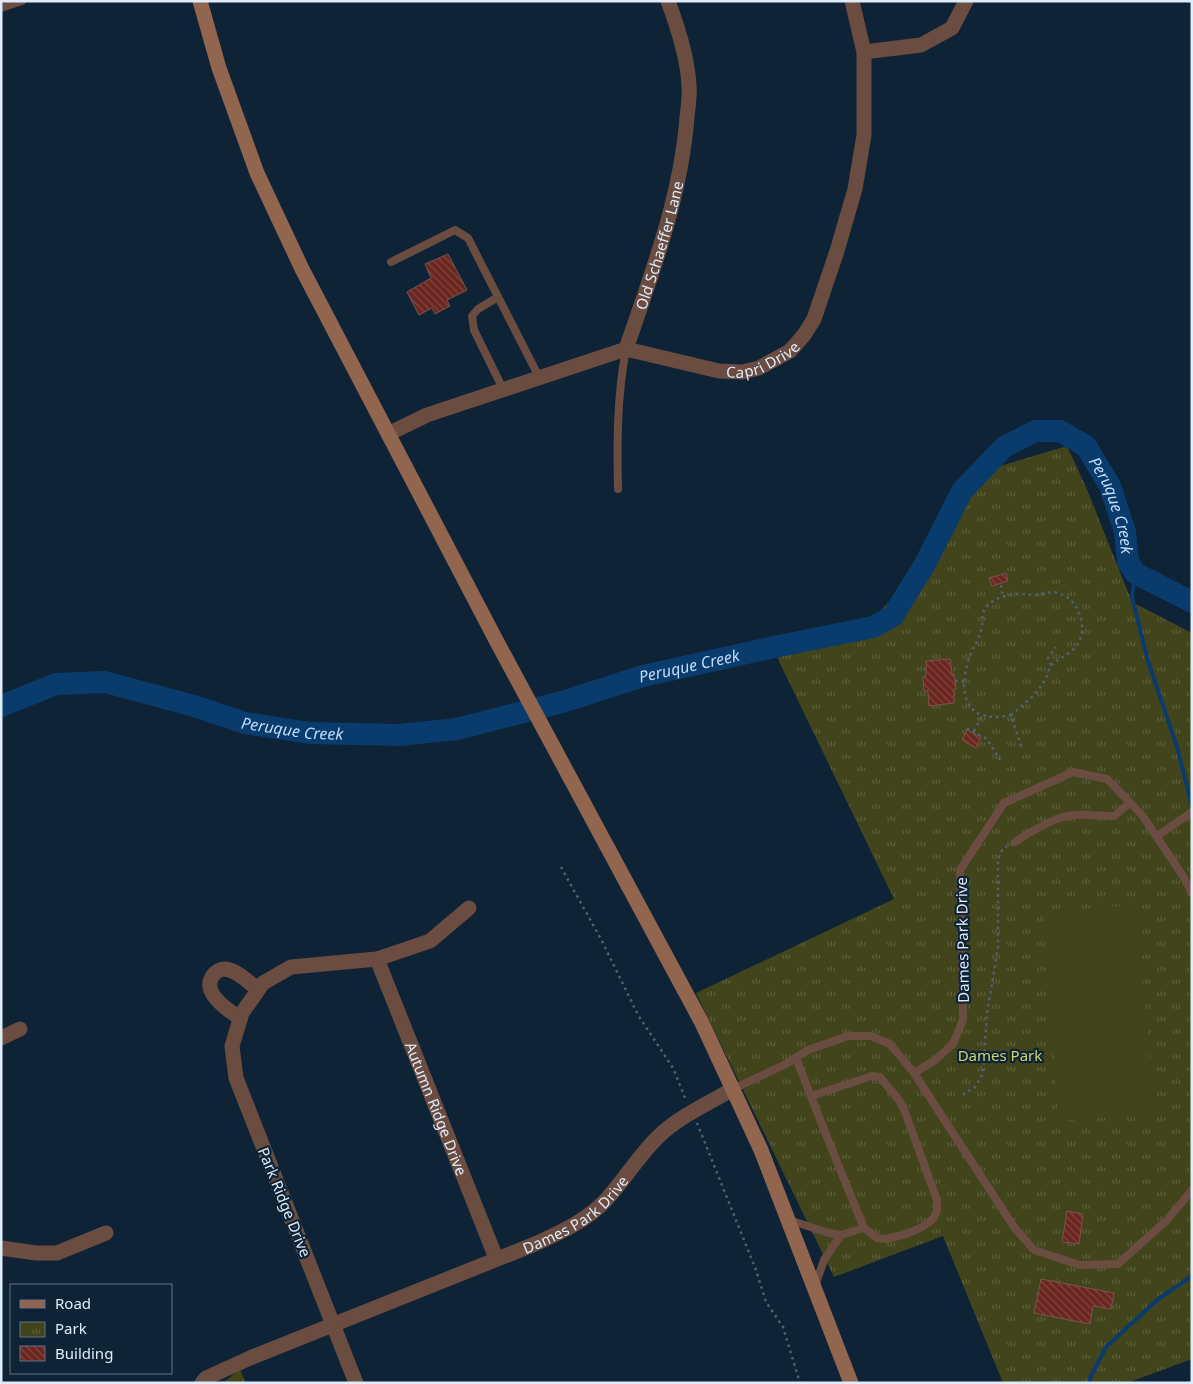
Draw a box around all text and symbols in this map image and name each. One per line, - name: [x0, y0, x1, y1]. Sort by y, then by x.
- street label: Old Schaeffer Lane: [630, 179, 687, 312]
- street label: Capri Drive: [726, 337, 804, 382]
- water label: Peruque Creek: [1084, 453, 1138, 556]
- water label: Peruque Creek: [637, 644, 743, 688]
- water label: Peruque Creek: [240, 712, 345, 745]
- street label: Dames Park Drive: [951, 877, 973, 1003]
- street label: Autumn Ridge Drive: [401, 1039, 472, 1178]
- park label: Dames Park: [958, 1045, 1042, 1065]
- street label: Park Ridge Drive: [254, 1144, 316, 1260]
- street label: Dames Park Drive: [520, 1171, 632, 1258]
- legend: [10, 1284, 172, 1374]
- text: Road: [55, 1293, 91, 1313]
- text: Park: [55, 1318, 87, 1338]
- text: Building: [55, 1343, 113, 1363]

